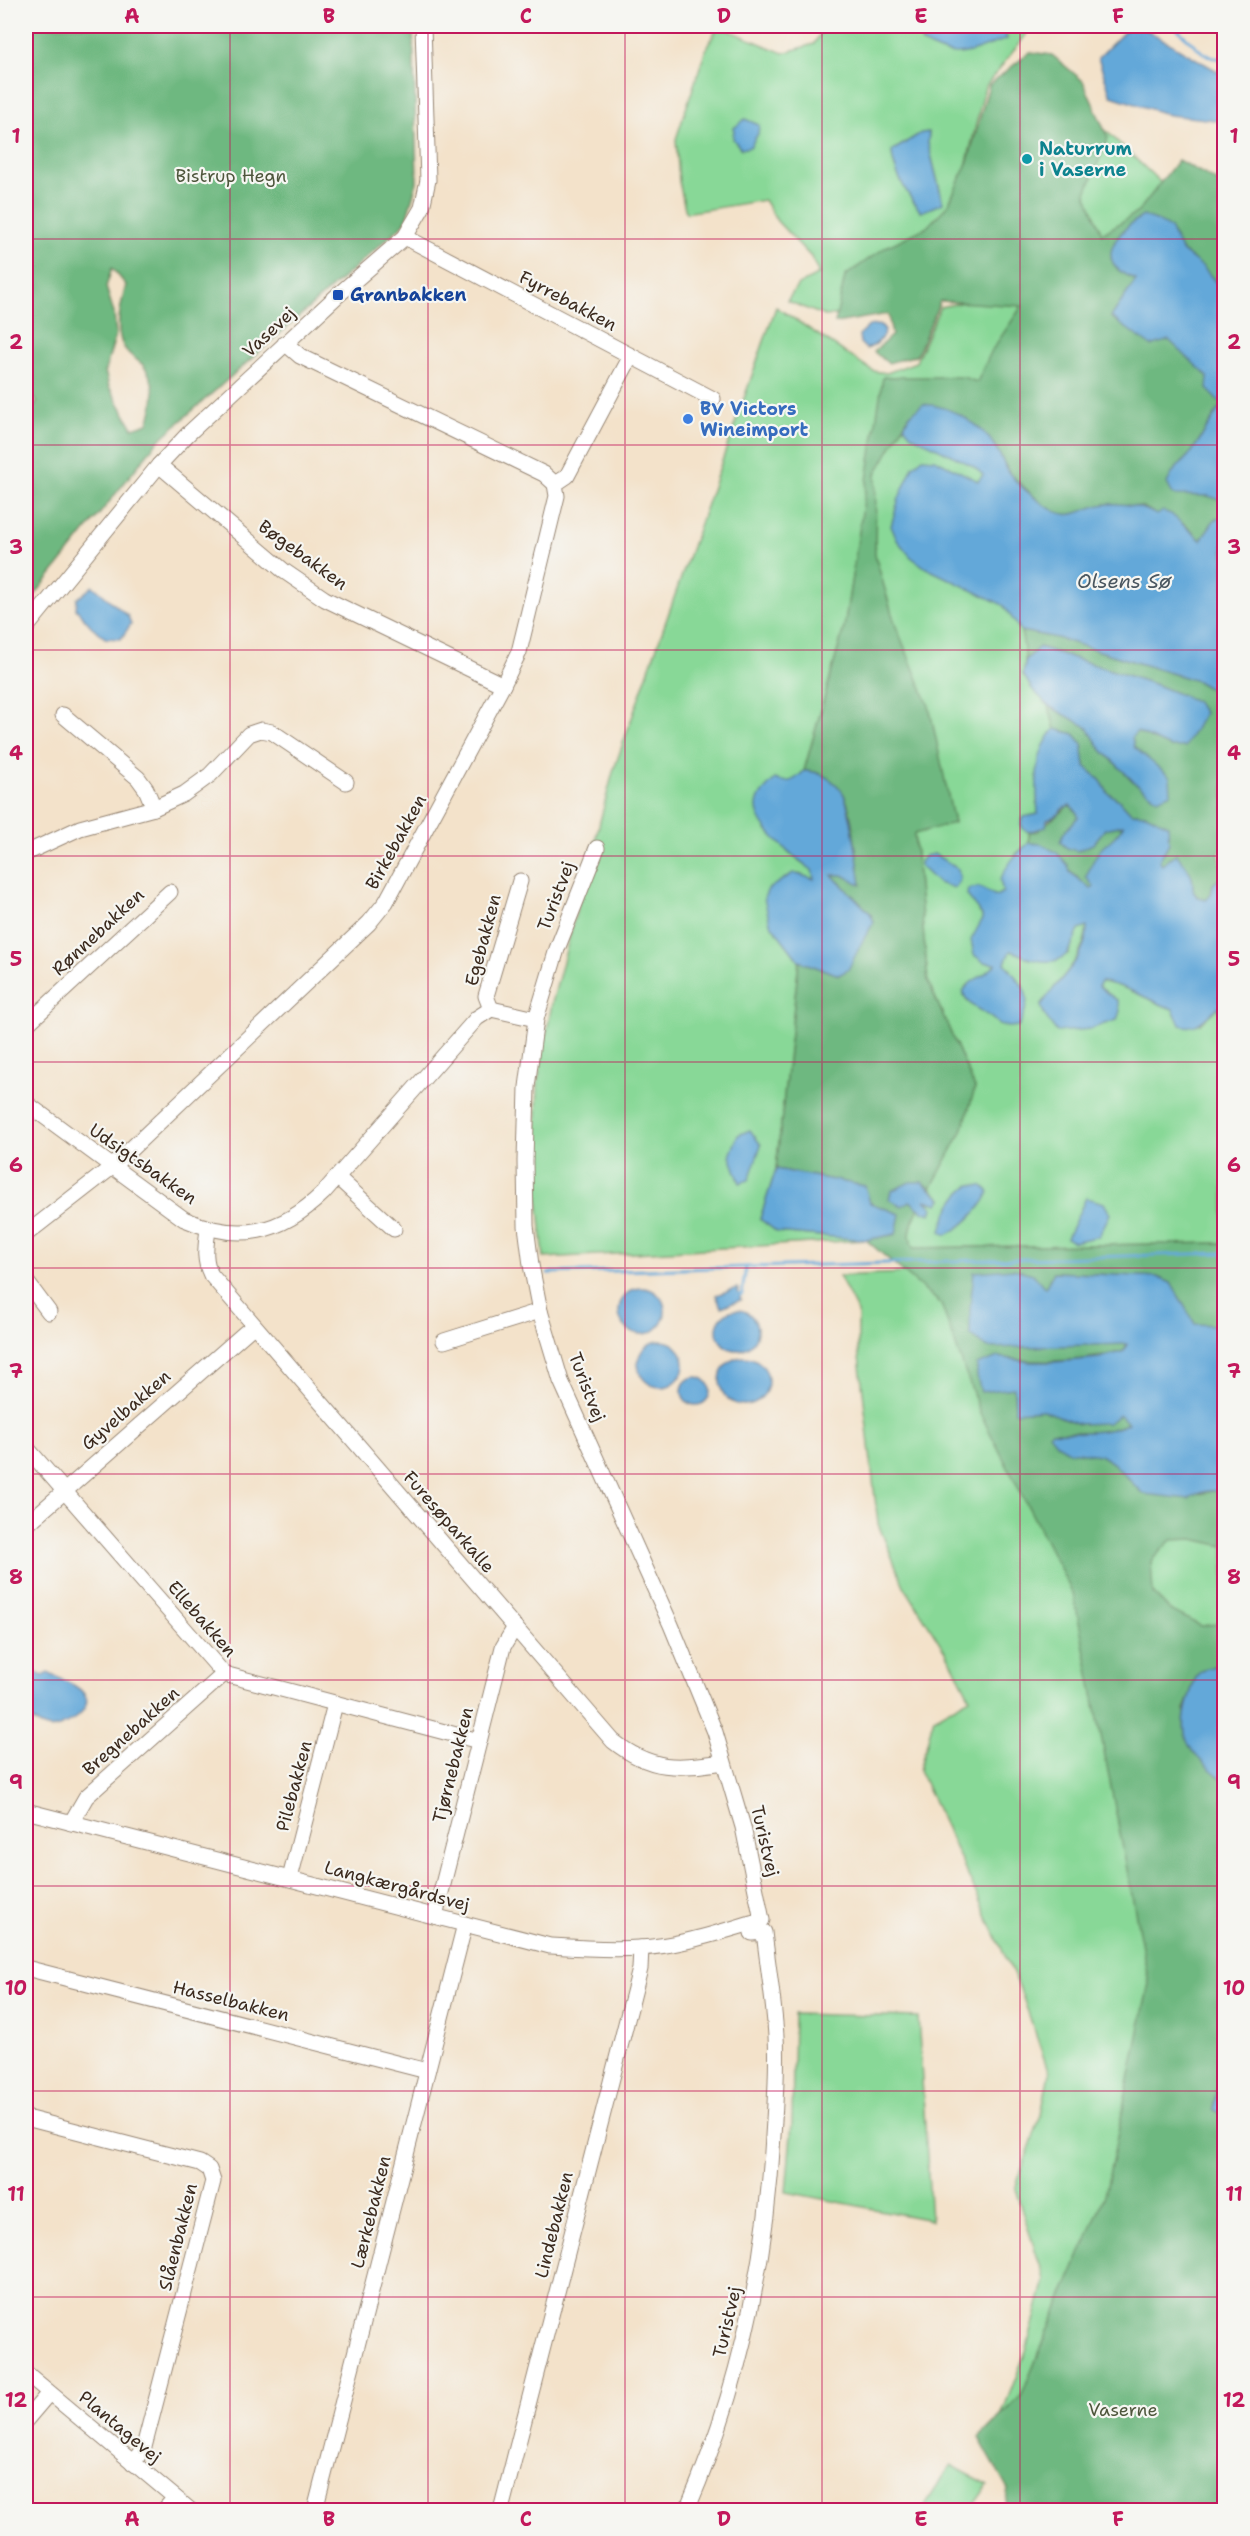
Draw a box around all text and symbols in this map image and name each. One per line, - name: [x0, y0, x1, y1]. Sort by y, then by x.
- text: A: [124, 3, 140, 29]
- text: B: [323, 3, 335, 29]
- text: C: [520, 3, 532, 29]
- text: D: [717, 3, 731, 29]
- text: E: [914, 3, 928, 29]
- text: F: [1112, 3, 1124, 29]
- text: 1: [11, 123, 21, 149]
- text: 1: [1229, 123, 1239, 149]
- place label: Naturrum i Vaserne: [1039, 137, 1132, 182]
- marker: Naturrum i Vaserne: [1020, 152, 1034, 166]
- park label: Bistrup Hegn: [175, 164, 287, 188]
- street label: Fyrrebakken: [515, 265, 621, 337]
- place label: Granbakken: [350, 283, 467, 307]
- marker: Granbakken: [331, 288, 345, 302]
- street label: Vasevej: [237, 301, 301, 363]
- text: 2: [9, 329, 23, 355]
- text: 2: [1227, 329, 1241, 355]
- place label: BV Victors Wineimport: [700, 397, 809, 442]
- marker: BV Victors Wineimport: [681, 412, 695, 426]
- street label: Bøgebakken: [253, 514, 353, 596]
- text: 3: [9, 534, 23, 560]
- text: 3: [1227, 534, 1241, 560]
- water label: Olsens Sø: [1077, 568, 1173, 594]
- text: 4: [9, 740, 23, 766]
- text: 4: [1227, 740, 1241, 766]
- street label: Birkebakken: [360, 790, 432, 894]
- street label: Turistvej: [532, 858, 580, 934]
- street label: Rønnebakken: [47, 883, 149, 981]
- street label: Egebakken: [459, 892, 507, 988]
- text: 5: [10, 946, 22, 972]
- text: 5: [1228, 946, 1240, 972]
- street label: Udsigtsbakken: [84, 1118, 202, 1210]
- text: 6: [9, 1152, 23, 1178]
- text: 6: [1227, 1152, 1241, 1178]
- street label: Turistvej: [563, 1349, 611, 1425]
- text: 7: [9, 1358, 23, 1384]
- text: 7: [1227, 1358, 1241, 1384]
- street label: Gyvelbakken: [76, 1364, 176, 1456]
- street label: Furesøparkalle: [398, 1466, 500, 1578]
- text: 8: [9, 1564, 23, 1590]
- text: 8: [1227, 1564, 1241, 1590]
- street label: Ellebakken: [162, 1576, 242, 1662]
- street label: Bregnebakken: [78, 1681, 184, 1781]
- street label: Tjørnebakken: [427, 1705, 479, 1825]
- street label: Pilebakken: [270, 1738, 318, 1834]
- text: 9: [9, 1769, 23, 1795]
- text: 9: [1227, 1769, 1241, 1795]
- street label: Turistvej: [745, 1803, 785, 1879]
- street label: Langkærgårdsvej: [322, 1855, 472, 1917]
- text: 10: [5, 1975, 27, 2001]
- street label: Hasselbakken: [170, 1975, 292, 2027]
- text: 10: [1223, 1975, 1245, 2001]
- street label: Lærkebakken: [345, 2153, 397, 2271]
- street label: Lindebakken: [529, 2169, 579, 2281]
- text: 11: [7, 2181, 25, 2207]
- street label: Slåenbakken: [153, 2181, 203, 2293]
- text: 11: [1225, 2181, 1243, 2207]
- street label: Turistvej: [707, 2284, 747, 2360]
- street label: Plantagevej: [74, 2385, 166, 2469]
- text: 12: [5, 2387, 27, 2413]
- text: 12: [1223, 2387, 1245, 2413]
- park label: Vaserne: [1088, 2398, 1158, 2422]
- text: A: [124, 2506, 140, 2532]
- text: B: [323, 2506, 335, 2532]
- text: C: [520, 2506, 532, 2532]
- text: D: [717, 2506, 731, 2532]
- text: E: [914, 2506, 928, 2532]
- text: F: [1112, 2506, 1124, 2532]

